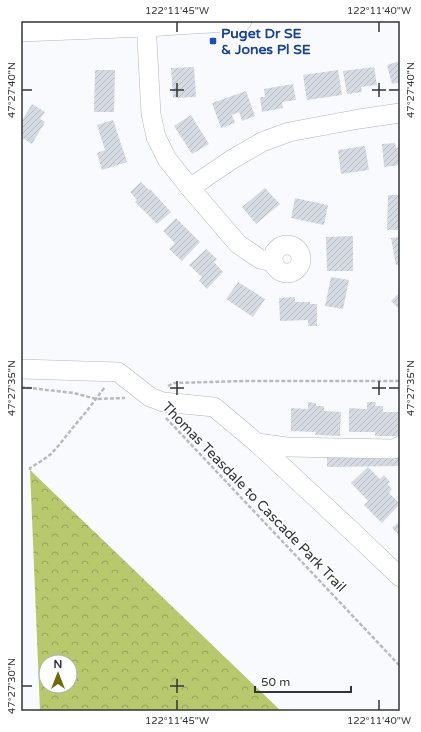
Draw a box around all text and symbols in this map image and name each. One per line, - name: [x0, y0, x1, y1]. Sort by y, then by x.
- text: 122°11'45"W: [145, 5, 209, 17]
- text: 122°11'40"W: [347, 5, 411, 17]
- place label: Puget Dr SE & Jones Pl SE: [221, 25, 311, 58]
- marker: Puget Dr SE & Jones Pl SE: [208, 36, 218, 46]
- text: 47°27'40"N: [6, 62, 18, 118]
- text: 47°27'40"N: [405, 62, 417, 118]
- text: 47°27'35"N: [6, 360, 18, 416]
- text: 47°27'35"N: [405, 360, 417, 416]
- street label: Thomas Teasdale to Cascade Park Trail: [159, 399, 349, 595]
- north arrow: [38, 654, 78, 694]
- text: 47°27'30"N: [6, 658, 18, 714]
- text: N: [54, 658, 62, 671]
- scale bar: [255, 668, 351, 694]
- text: 50 m: [261, 675, 290, 689]
- text: 122°11'45"W: [145, 715, 209, 727]
- text: 122°11'40"W: [347, 715, 411, 727]

